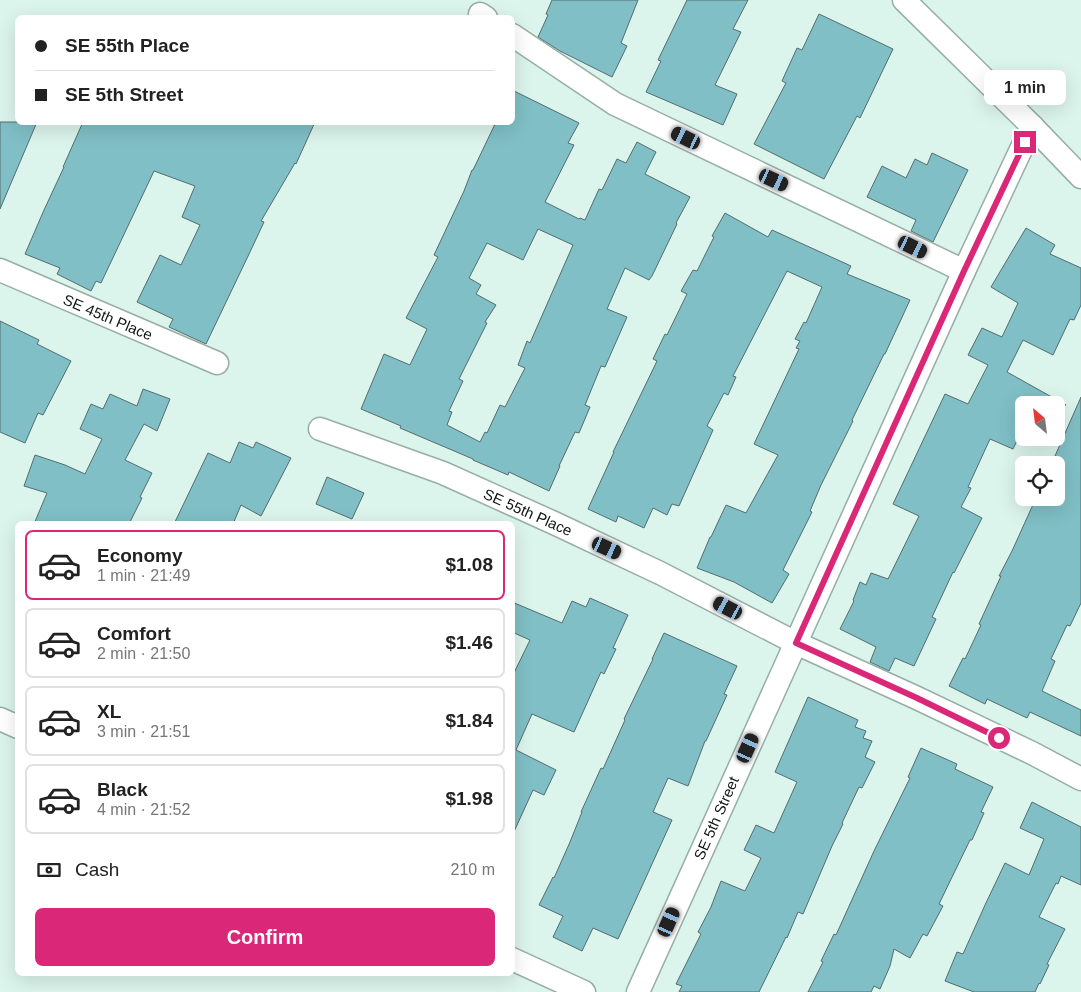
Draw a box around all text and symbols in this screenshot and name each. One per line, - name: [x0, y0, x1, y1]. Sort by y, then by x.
- text: SE 55th Place: [65, 35, 190, 56]
- callout: 1 min: [984, 70, 1066, 104]
- text: 1 min: [1004, 79, 1046, 96]
- text: SE 5th Street: [65, 84, 183, 105]
- car: [669, 125, 702, 151]
- route end: [1014, 131, 1036, 153]
- car: [757, 167, 790, 193]
- car: [896, 234, 929, 260]
- street label: SE 45th Place: [61, 291, 155, 343]
- north arrow: [1015, 396, 1065, 446]
- map controls: [1015, 396, 1065, 506]
- button: locate: [1015, 456, 1065, 506]
- street label: SE 55th Place: [481, 485, 575, 539]
- car: [590, 535, 623, 561]
- icon: car: [37, 543, 82, 588]
- text: Economy: [97, 545, 183, 566]
- text: $1.08: [445, 554, 493, 575]
- text: 1 min · 21:49: [97, 567, 190, 584]
- car: [711, 594, 744, 622]
- icon: car: [37, 621, 82, 666]
- text: Comfort: [97, 623, 171, 644]
- text: $1.46: [445, 632, 493, 653]
- text: 2 min · 21:50: [97, 645, 190, 662]
- icon: car: [37, 699, 82, 744]
- text: XL: [97, 701, 121, 722]
- text: $1.84: [445, 710, 493, 731]
- text: 3 min · 21:51: [97, 723, 190, 740]
- route start: [988, 727, 1010, 749]
- car: [735, 731, 760, 765]
- street label: SE 5th Street: [690, 773, 742, 862]
- icon: car: [37, 777, 82, 822]
- text: Black: [97, 779, 148, 800]
- text: $1.98: [445, 788, 493, 809]
- text: 4 min · 21:52: [97, 801, 190, 818]
- icon: cash: [35, 856, 63, 884]
- text: Cash: [75, 859, 119, 880]
- text: 210 m: [451, 861, 495, 878]
- car: [656, 905, 681, 939]
- button: Confirm: [35, 908, 495, 966]

